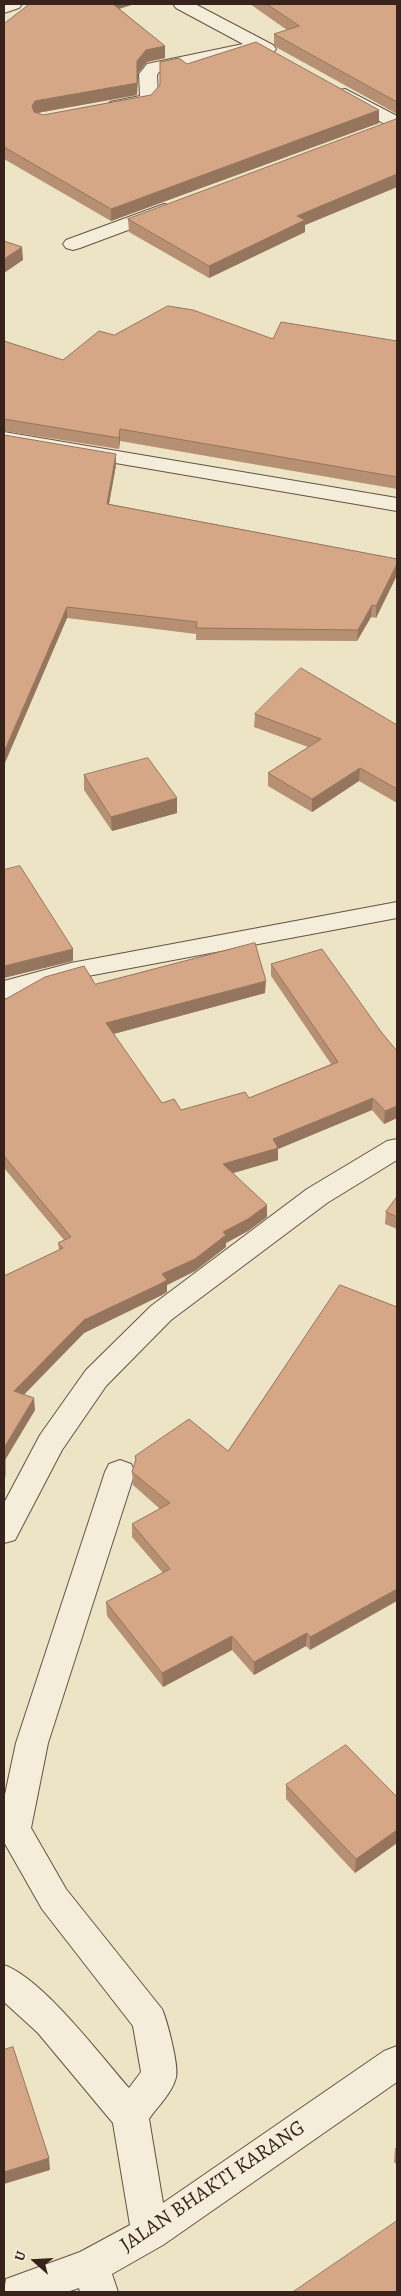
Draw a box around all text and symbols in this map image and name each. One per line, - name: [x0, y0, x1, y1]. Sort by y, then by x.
- street label: JALAN BHAKTI KARANG: [116, 2116, 310, 2258]
- north arrow: [10, 2236, 60, 2286]
- text: U: [10, 2249, 31, 2263]

